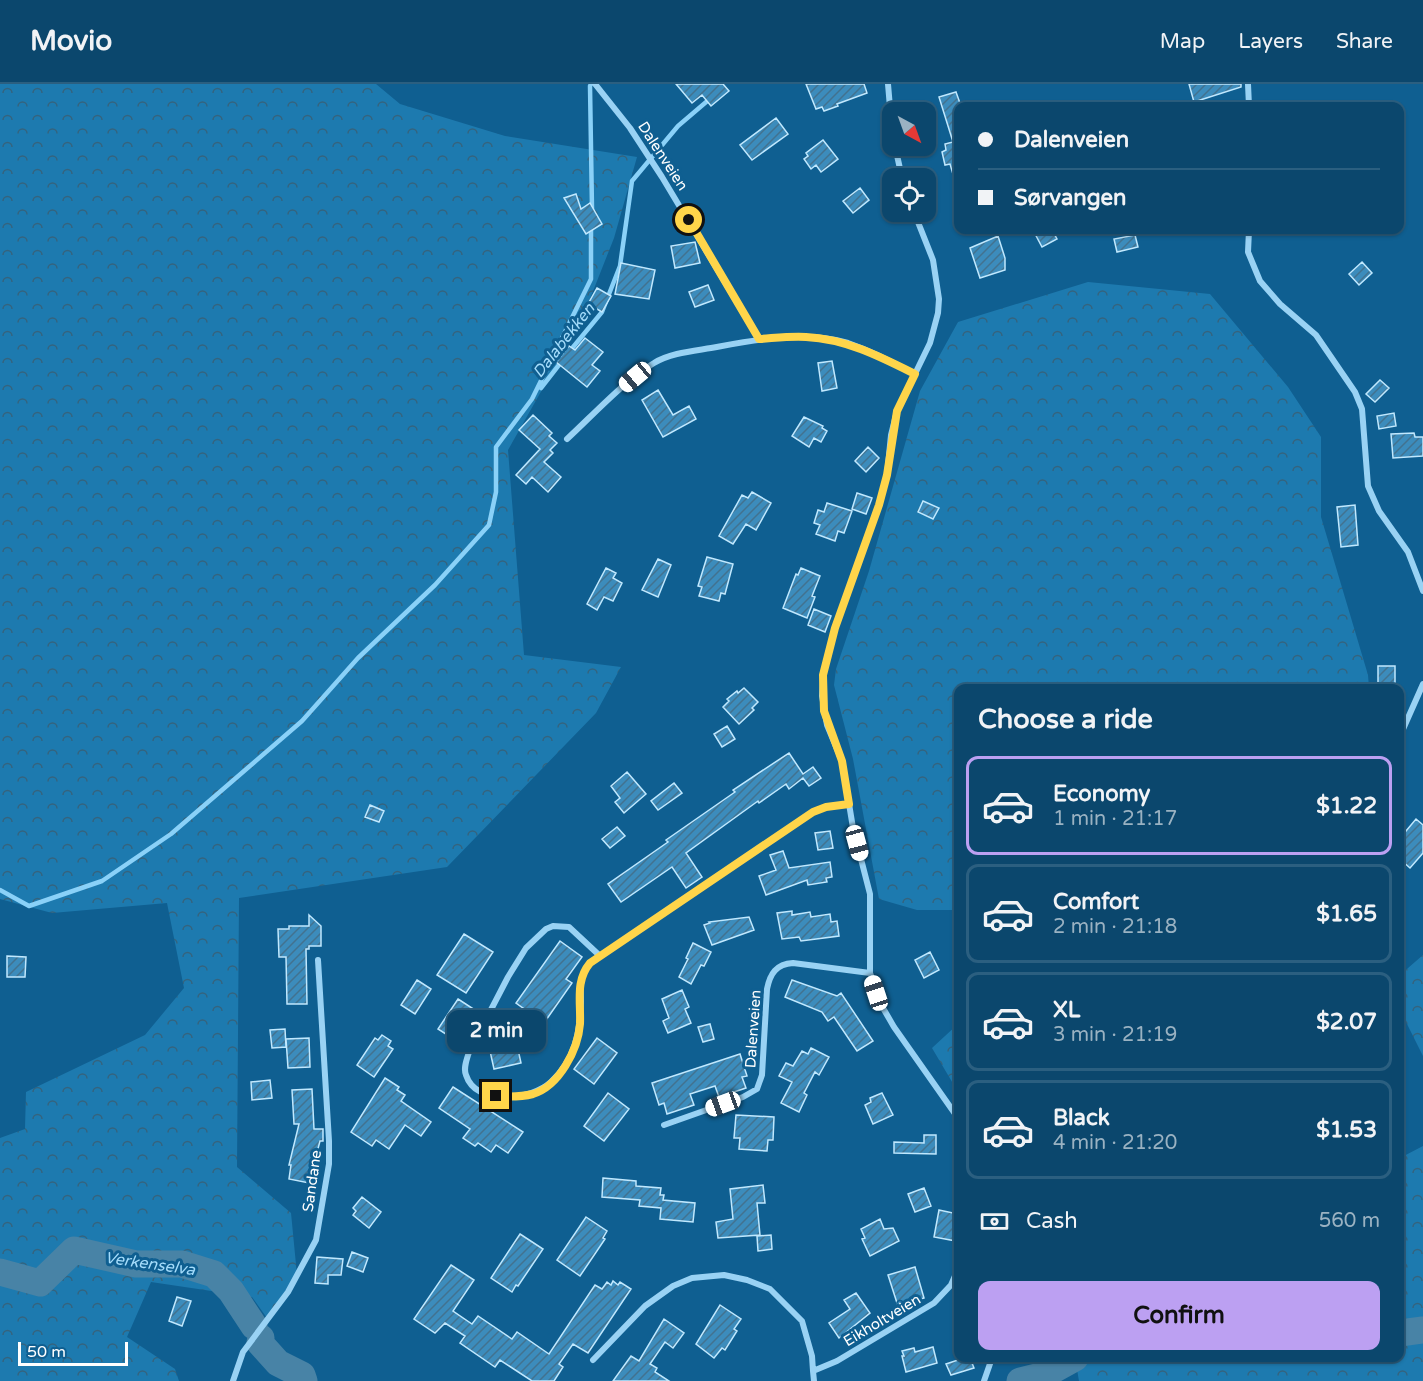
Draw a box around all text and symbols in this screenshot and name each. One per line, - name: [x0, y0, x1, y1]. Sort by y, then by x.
- text: Movio: [30, 24, 112, 58]
- text: Map: [1160, 29, 1205, 54]
- text: Layers: [1238, 29, 1303, 54]
- text: Share: [1336, 29, 1393, 54]
- north arrow: [882, 102, 936, 156]
- map controls: [882, 102, 936, 222]
- street label: Dalenveien: [634, 118, 692, 194]
- text: Dalenveien: [1014, 127, 1129, 153]
- button: locate: [882, 168, 936, 222]
- text: Sørvangen: [1014, 185, 1126, 211]
- route start: [675, 206, 702, 233]
- water label: Dalabekken: [528, 298, 600, 382]
- car: [615, 359, 655, 395]
- text: Choose a ride: [978, 703, 1153, 736]
- icon: car: [981, 779, 1035, 833]
- text: Economy: [1053, 781, 1150, 807]
- text: $1.22: [1316, 793, 1377, 819]
- text: 1 min · 21:17: [1053, 807, 1177, 831]
- car: [844, 823, 870, 863]
- icon: car: [981, 887, 1035, 941]
- text: Comfort: [1053, 889, 1139, 915]
- text: $1.65: [1316, 901, 1377, 927]
- text: 2 min · 21:18: [1053, 915, 1177, 939]
- car: [862, 973, 890, 1013]
- street label: Dalenveien: [741, 989, 765, 1069]
- icon: car: [981, 995, 1035, 1049]
- text: XL: [1053, 997, 1080, 1023]
- callout: 2 min: [446, 1009, 546, 1051]
- text: $2.07: [1316, 1009, 1377, 1035]
- text: 2 min: [470, 1019, 523, 1043]
- text: 3 min · 21:19: [1053, 1023, 1177, 1047]
- route end: [482, 1082, 509, 1109]
- car: [703, 1089, 743, 1119]
- icon: car: [981, 1103, 1035, 1157]
- text: Black: [1053, 1105, 1110, 1131]
- text: $1.53: [1316, 1117, 1377, 1143]
- text: 4 min · 21:20: [1053, 1131, 1177, 1155]
- street label: Sandane: [299, 1149, 325, 1213]
- icon: cash: [978, 1205, 1011, 1238]
- text: Cash: [1026, 1208, 1078, 1234]
- text: 560 m: [1319, 1209, 1380, 1233]
- water label: Verkenselva: [103, 1248, 197, 1280]
- button: Confirm: [978, 1281, 1380, 1350]
- street label: Eikholtveien: [840, 1290, 924, 1350]
- scale bar: [18, 1339, 128, 1366]
- text: 50 m: [27, 1342, 66, 1362]

